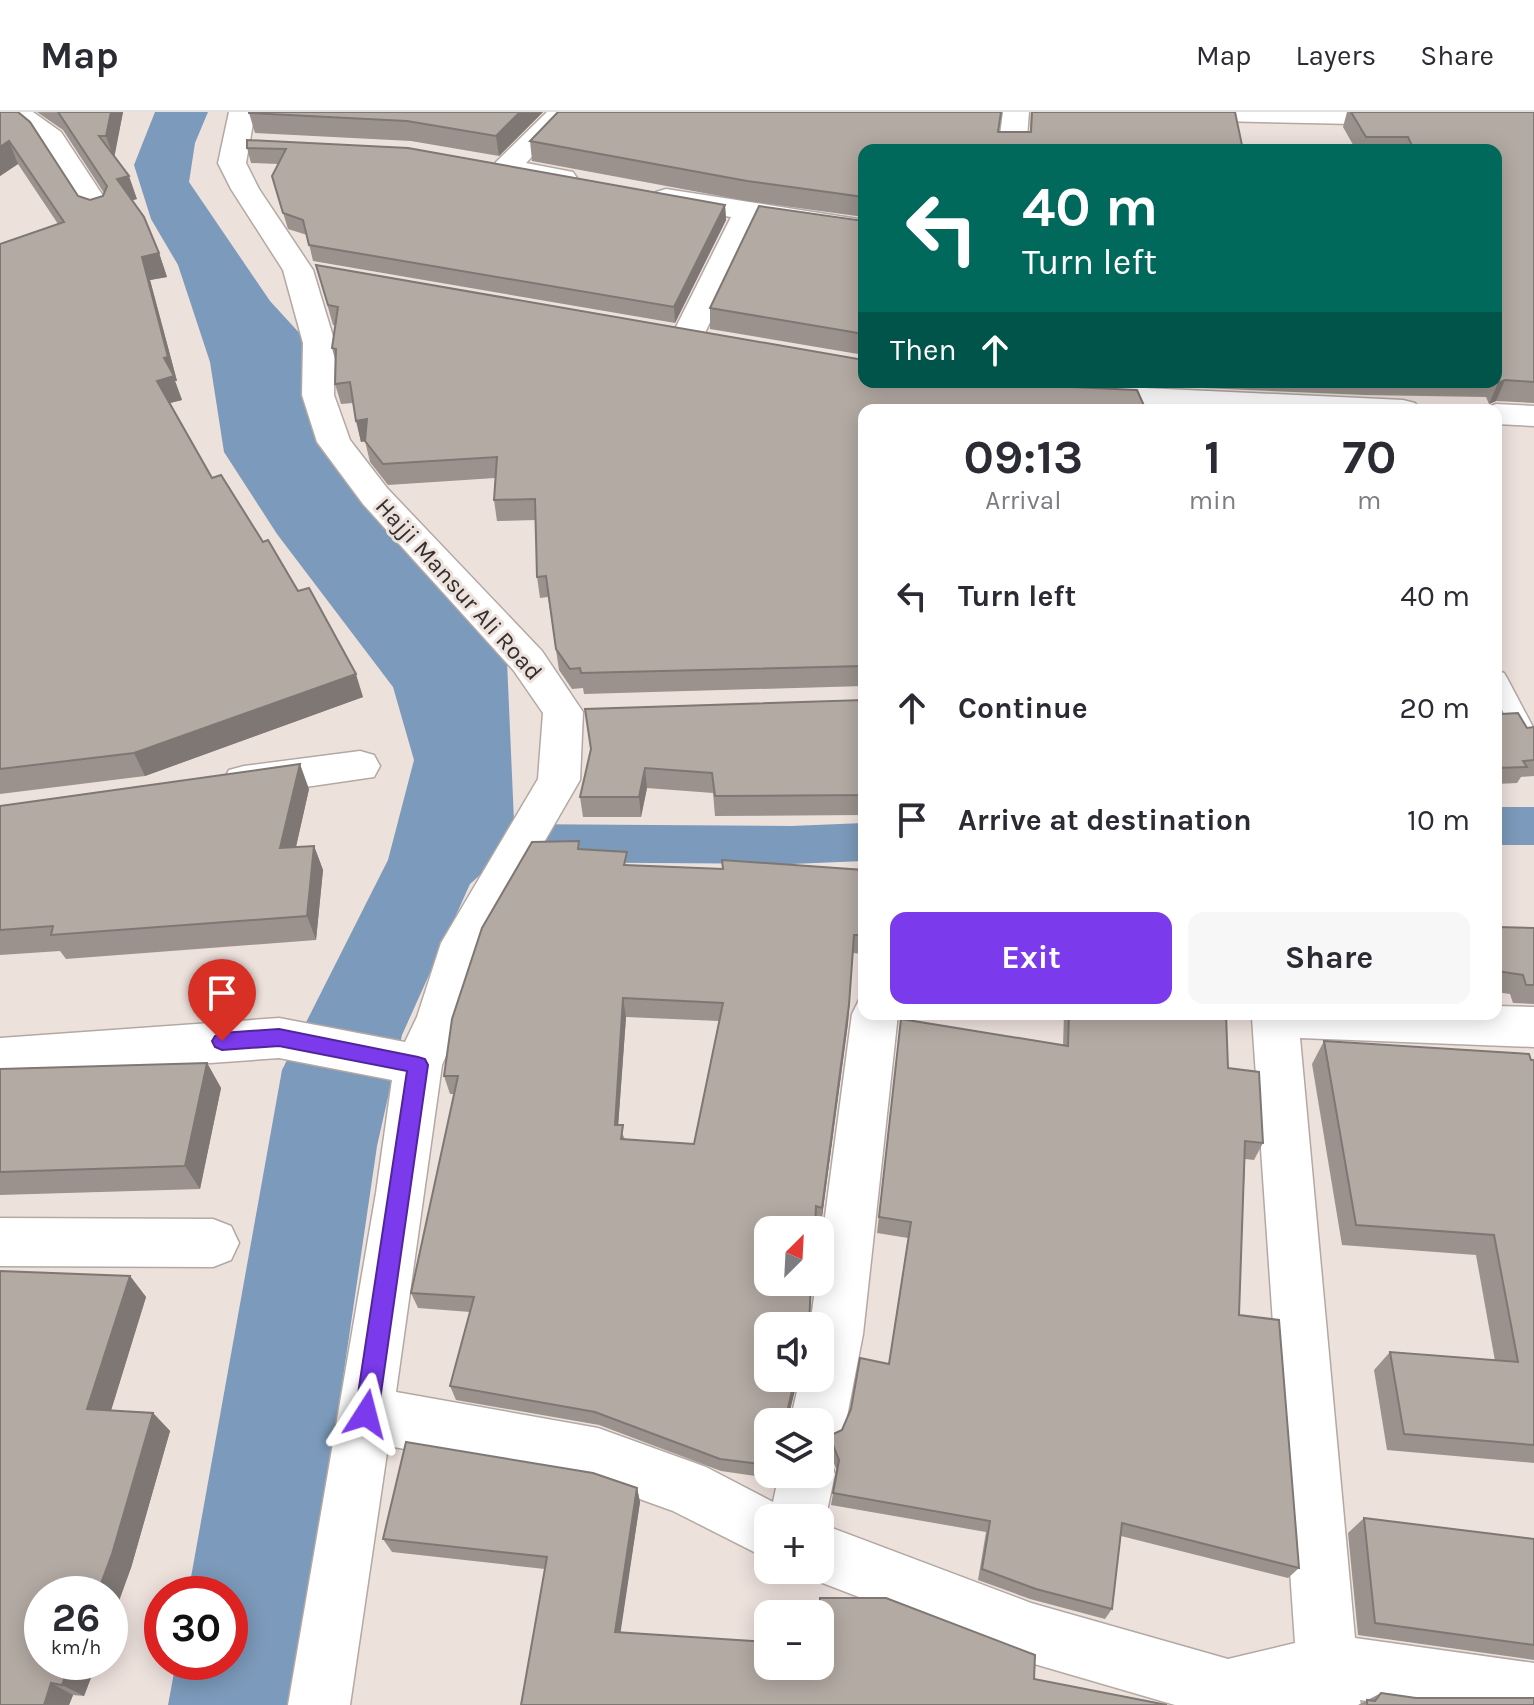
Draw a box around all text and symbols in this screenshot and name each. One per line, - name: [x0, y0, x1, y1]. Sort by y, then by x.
- text: Map: [40, 33, 119, 78]
- text: Map: [1196, 39, 1251, 72]
- text: Layers: [1295, 39, 1376, 72]
- text: Share: [1420, 39, 1494, 72]
- text: 40 m: [1022, 174, 1158, 239]
- icon: left: [890, 176, 994, 280]
- text: Turn left: [1022, 241, 1157, 283]
- icon: ahead: [973, 328, 1017, 372]
- text: Then: [890, 332, 957, 368]
- text: 09:13: [964, 429, 1083, 485]
- text: 1: [1204, 429, 1221, 485]
- text: 70: [1342, 429, 1396, 485]
- text: Arrival: [985, 485, 1061, 516]
- text: min: [1189, 485, 1237, 516]
- text: m: [1357, 485, 1381, 516]
- street label: Hajji Mansur Ali Road: [370, 492, 548, 686]
- icon: left: [890, 574, 934, 618]
- text: Turn left: [958, 578, 1076, 614]
- text: 40 m: [1400, 578, 1470, 614]
- icon: ahead: [890, 686, 934, 730]
- text: Continue: [958, 690, 1088, 726]
- text: 20 m: [1400, 690, 1470, 726]
- icon: arrive: [890, 798, 934, 842]
- text: Arrive at destination: [958, 802, 1252, 838]
- text: 10 m: [1407, 802, 1470, 838]
- button: Exit: [890, 912, 1172, 1004]
- button: Share: [1188, 912, 1470, 1004]
- pin: [188, 959, 256, 1041]
- icon: arrive: [200, 971, 244, 1015]
- north arrow: [754, 1216, 834, 1296]
- map controls: [754, 1216, 834, 1680]
- button: sound: [754, 1312, 834, 1392]
- position arrow: [324, 1372, 408, 1456]
- button: layers: [754, 1408, 834, 1488]
- button: +: [754, 1504, 834, 1584]
- speed limit sign: 30: [144, 1576, 248, 1680]
- text: 26: [52, 1594, 100, 1641]
- button: −: [754, 1600, 834, 1680]
- text: km/h: [51, 1636, 101, 1659]

